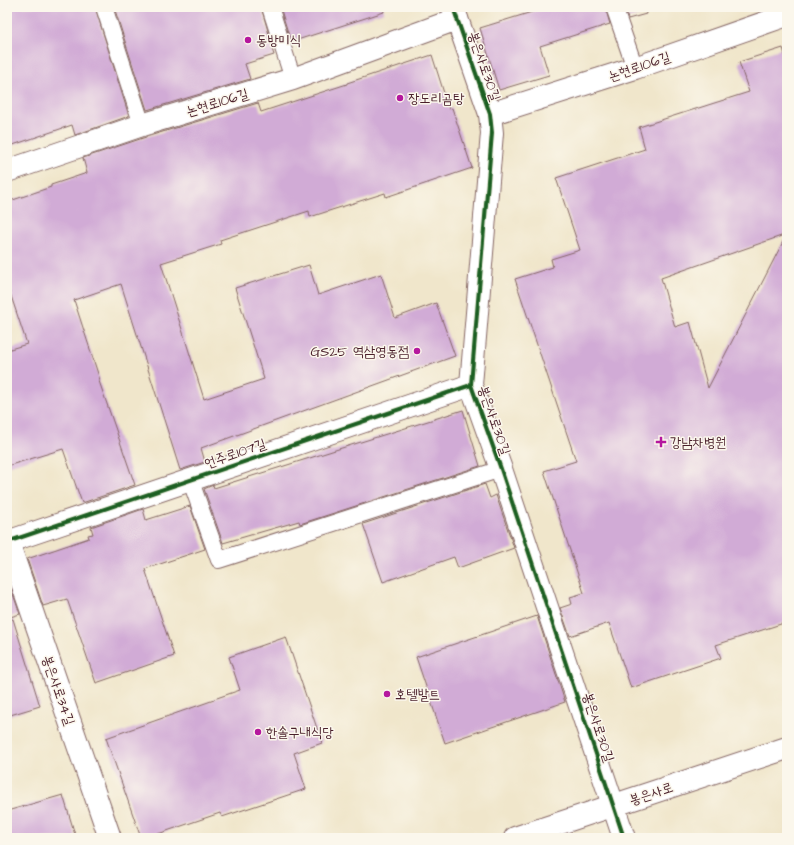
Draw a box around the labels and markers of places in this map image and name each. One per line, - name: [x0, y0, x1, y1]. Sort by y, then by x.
- place label: 동방미식: [256, 31, 301, 51]
- marker: 동방미식: [243, 35, 253, 45]
- place label: 장도리곰탕: [408, 89, 465, 109]
- marker: 장도리곰탕: [395, 93, 405, 103]
- place label: GS25 역삼영동점: [310, 342, 409, 362]
- marker: GS25 역삼영동점: [412, 346, 422, 356]
- place label: 강남차병원: [670, 433, 726, 453]
- marker: 강남차병원: [655, 436, 667, 448]
- place label: 호텔발트: [395, 685, 440, 705]
- marker: 호텔발트: [382, 689, 392, 699]
- place label: 한솔구내식당: [266, 723, 334, 743]
- marker: 한솔구내식당: [253, 727, 263, 737]

